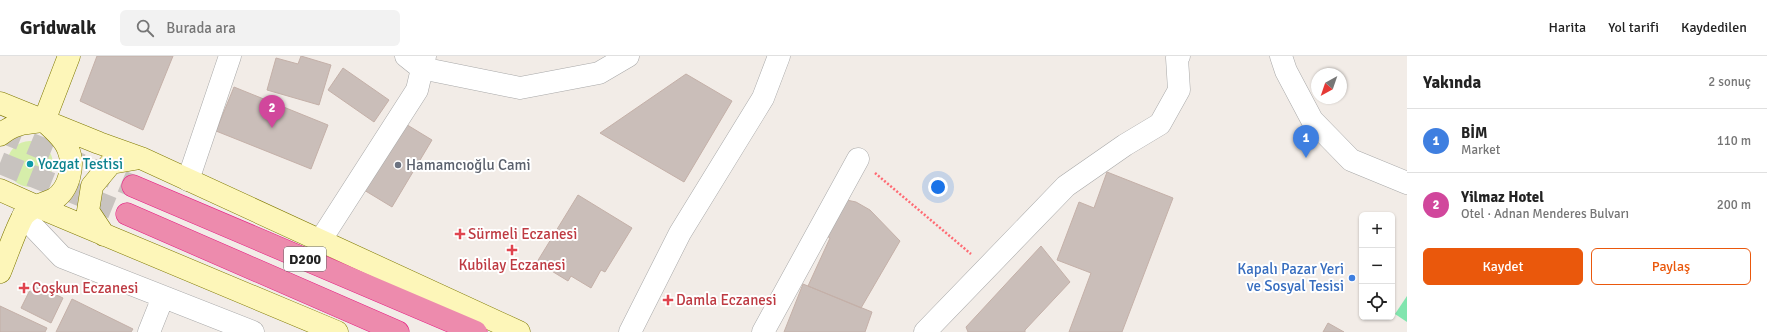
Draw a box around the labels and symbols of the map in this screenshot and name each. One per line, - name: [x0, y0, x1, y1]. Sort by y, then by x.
- north arrow: [1311, 68, 1347, 104]
- pin: 2: [259, 95, 285, 128]
- pin: 1: [1293, 125, 1319, 158]
- place label: Yozgat Testisi: [38, 155, 123, 173]
- place label: Hamamcıoğlu Cami: [406, 156, 531, 174]
- marker: Yozgat Testisi: [25, 159, 35, 169]
- marker: Hamamcıoğlu Cami: [393, 160, 403, 170]
- your location: [928, 177, 948, 197]
- place label: Sürmeli Eczanesi: [468, 225, 577, 243]
- marker: Sürmeli Eczanesi: [455, 229, 465, 239]
- marker: Kubilay Eczanesi: [507, 245, 517, 255]
- road number: D200: [284, 247, 326, 271]
- place label: Kubilay Eczanesi: [458, 256, 566, 274]
- place label: Kapalı Pazar Yeri ve Sosyal Tesisi: [1237, 260, 1344, 295]
- marker: Kapalı Pazar Yeri ve Sosyal Tesisi: [1347, 273, 1357, 283]
- place label: Coşkun Eczanesi: [32, 279, 138, 297]
- marker: Coşkun Eczanesi: [19, 283, 29, 293]
- place label: Damla Eczanesi: [676, 291, 777, 309]
- marker: Damla Eczanesi: [663, 295, 673, 305]

